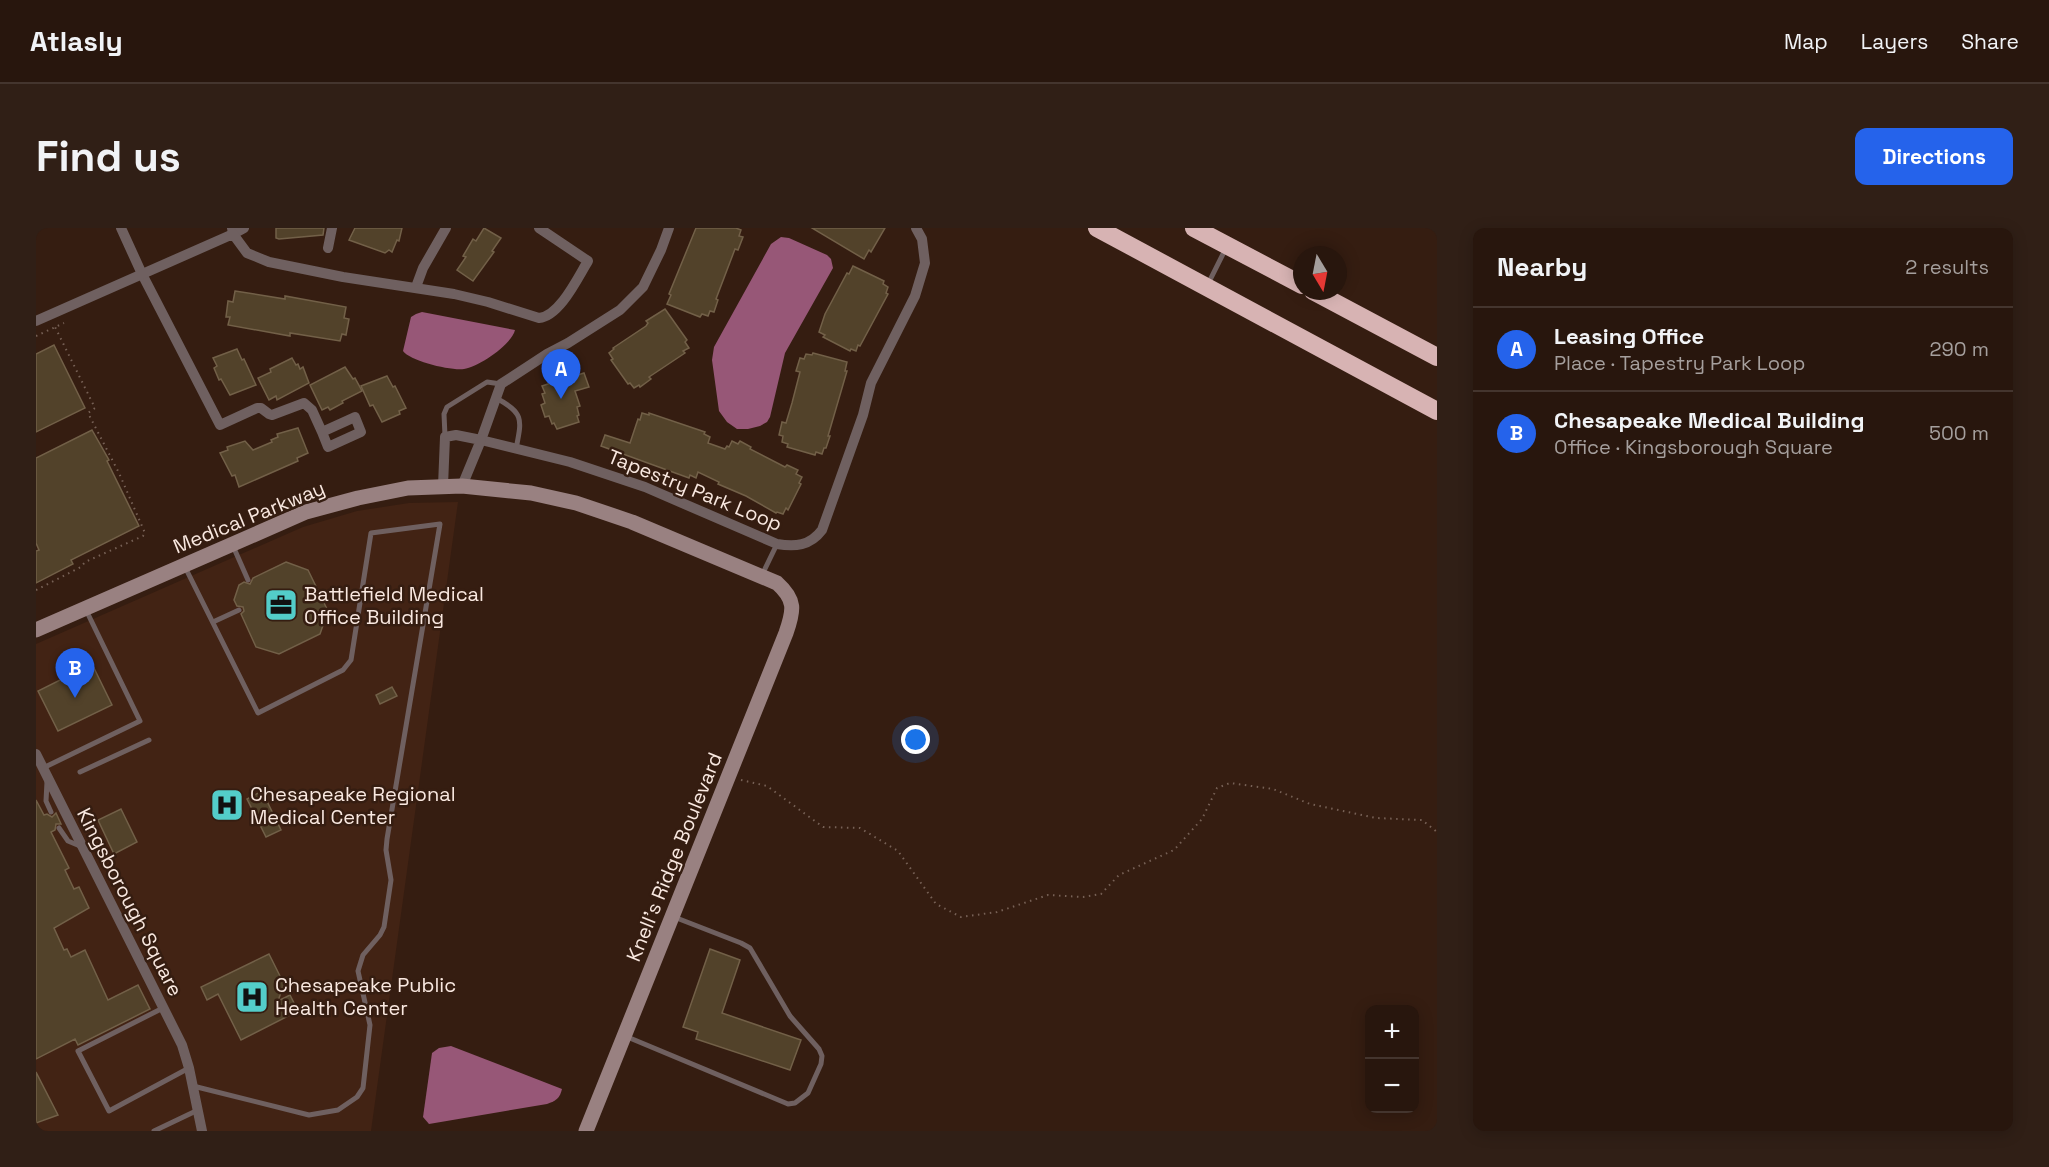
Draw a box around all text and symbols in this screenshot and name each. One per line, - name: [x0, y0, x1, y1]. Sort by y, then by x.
- text: Atlasly: [30, 23, 123, 59]
- text: Map: [1784, 28, 1828, 55]
- text: Layers: [1861, 28, 1928, 55]
- text: Share: [1961, 28, 2019, 55]
- button: Directions: [1855, 128, 2013, 185]
- text: Find us: [36, 130, 181, 183]
- north arrow: [1293, 246, 1347, 300]
- text: Nearby: [1497, 250, 1587, 284]
- text: 2 results: [1905, 254, 1989, 280]
- text: Leasing Office: [1554, 322, 1704, 350]
- text: A: [1510, 336, 1523, 362]
- text: 290 m: [1930, 336, 1989, 362]
- pin: A: [542, 350, 580, 399]
- text: Place · Tapestry Park Loop: [1554, 350, 1805, 376]
- text: Chesapeake Medical Building: [1554, 406, 1864, 434]
- text: B: [1510, 420, 1523, 446]
- text: 500 m: [1929, 420, 1989, 446]
- text: Office · Kingsborough Square: [1554, 434, 1833, 460]
- street label: Tapestry Park Loop: [604, 443, 786, 537]
- street label: Medical Parkway: [169, 475, 329, 559]
- place label: Battlefield Medical Office Building: [304, 581, 484, 630]
- office icon: Battlefield Medical Office Building: [263, 587, 299, 623]
- pin: B: [56, 648, 94, 698]
- your location: [901, 725, 930, 754]
- street label: Knell's Ridge Boulevard: [620, 749, 728, 965]
- place label: Chesapeake Regional Medical Center: [250, 781, 456, 830]
- hospital icon: Chesapeake Regional Medical Center: [209, 787, 245, 823]
- street label: Kingsborough Square: [71, 803, 189, 1001]
- place label: Chesapeake Public Health Center: [275, 972, 456, 1021]
- hospital icon: Chesapeake Public Health Center: [234, 979, 270, 1015]
- map controls: [1365, 1005, 1419, 1113]
- button: +: [1365, 1005, 1419, 1059]
- button: −: [1365, 1059, 1419, 1113]

